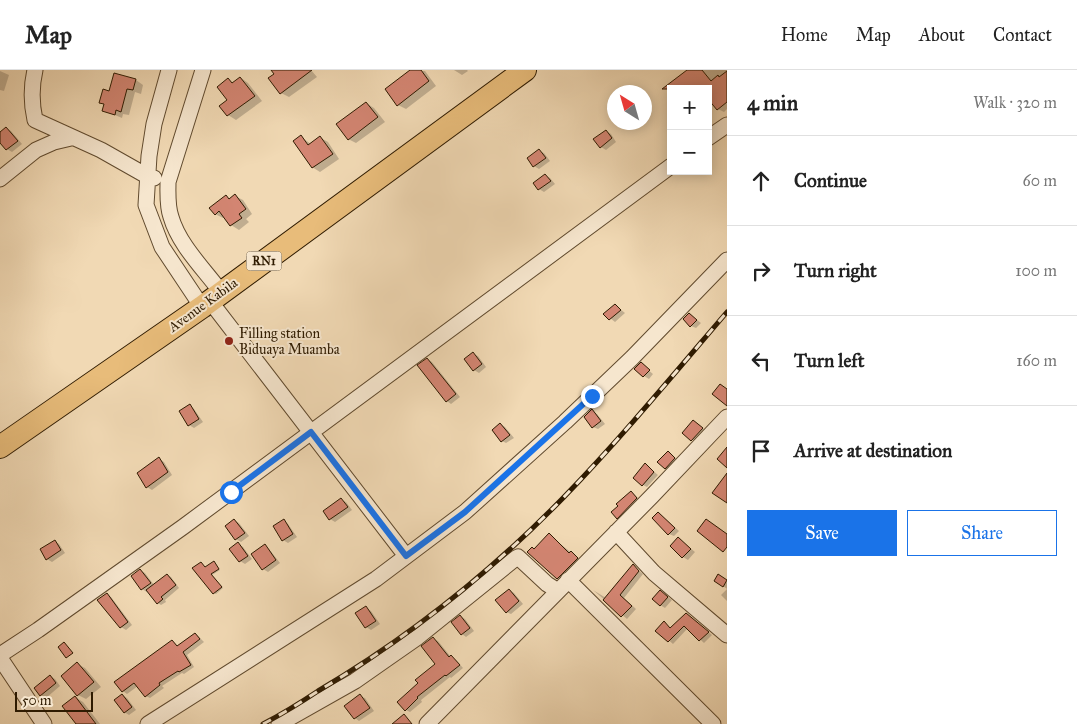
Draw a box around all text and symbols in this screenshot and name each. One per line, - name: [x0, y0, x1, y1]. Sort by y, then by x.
- text: Map: [25, 20, 72, 50]
- text: Home: [781, 24, 828, 46]
- text: Map: [856, 24, 891, 46]
- text: About: [919, 24, 965, 46]
- text: Contact: [993, 24, 1052, 46]
- north arrow: [607, 85, 652, 130]
- map controls: [667, 85, 712, 175]
- button: +: [667, 85, 712, 130]
- text: 4 min: [747, 90, 798, 116]
- text: Walk · 320 m: [973, 93, 1057, 112]
- button: −: [667, 130, 712, 175]
- icon: ahead: [747, 167, 775, 195]
- text: Continue: [794, 169, 867, 192]
- text: 60 m: [1023, 171, 1057, 190]
- road number: RN1: [246, 252, 282, 270]
- icon: right: [747, 257, 775, 285]
- text: Turn right: [794, 259, 877, 282]
- text: 100 m: [1015, 261, 1057, 280]
- street label: Avenue Kabila: [164, 274, 241, 336]
- place label: Filling station Biduaya Muamba: [239, 325, 340, 358]
- marker: Filling station Biduaya Muamba: [223, 335, 235, 347]
- icon: left: [747, 347, 775, 375]
- text: Turn left: [794, 349, 864, 372]
- text: 160 m: [1016, 351, 1057, 370]
- route end: [581, 385, 604, 408]
- icon: arrive: [747, 437, 775, 465]
- text: Arrive at destination: [794, 439, 952, 462]
- route start: [220, 481, 243, 504]
- button: Save: [747, 510, 897, 556]
- button: Share: [907, 510, 1057, 556]
- scale bar: [15, 689, 92, 712]
- text: 50 m: [22, 692, 51, 709]

